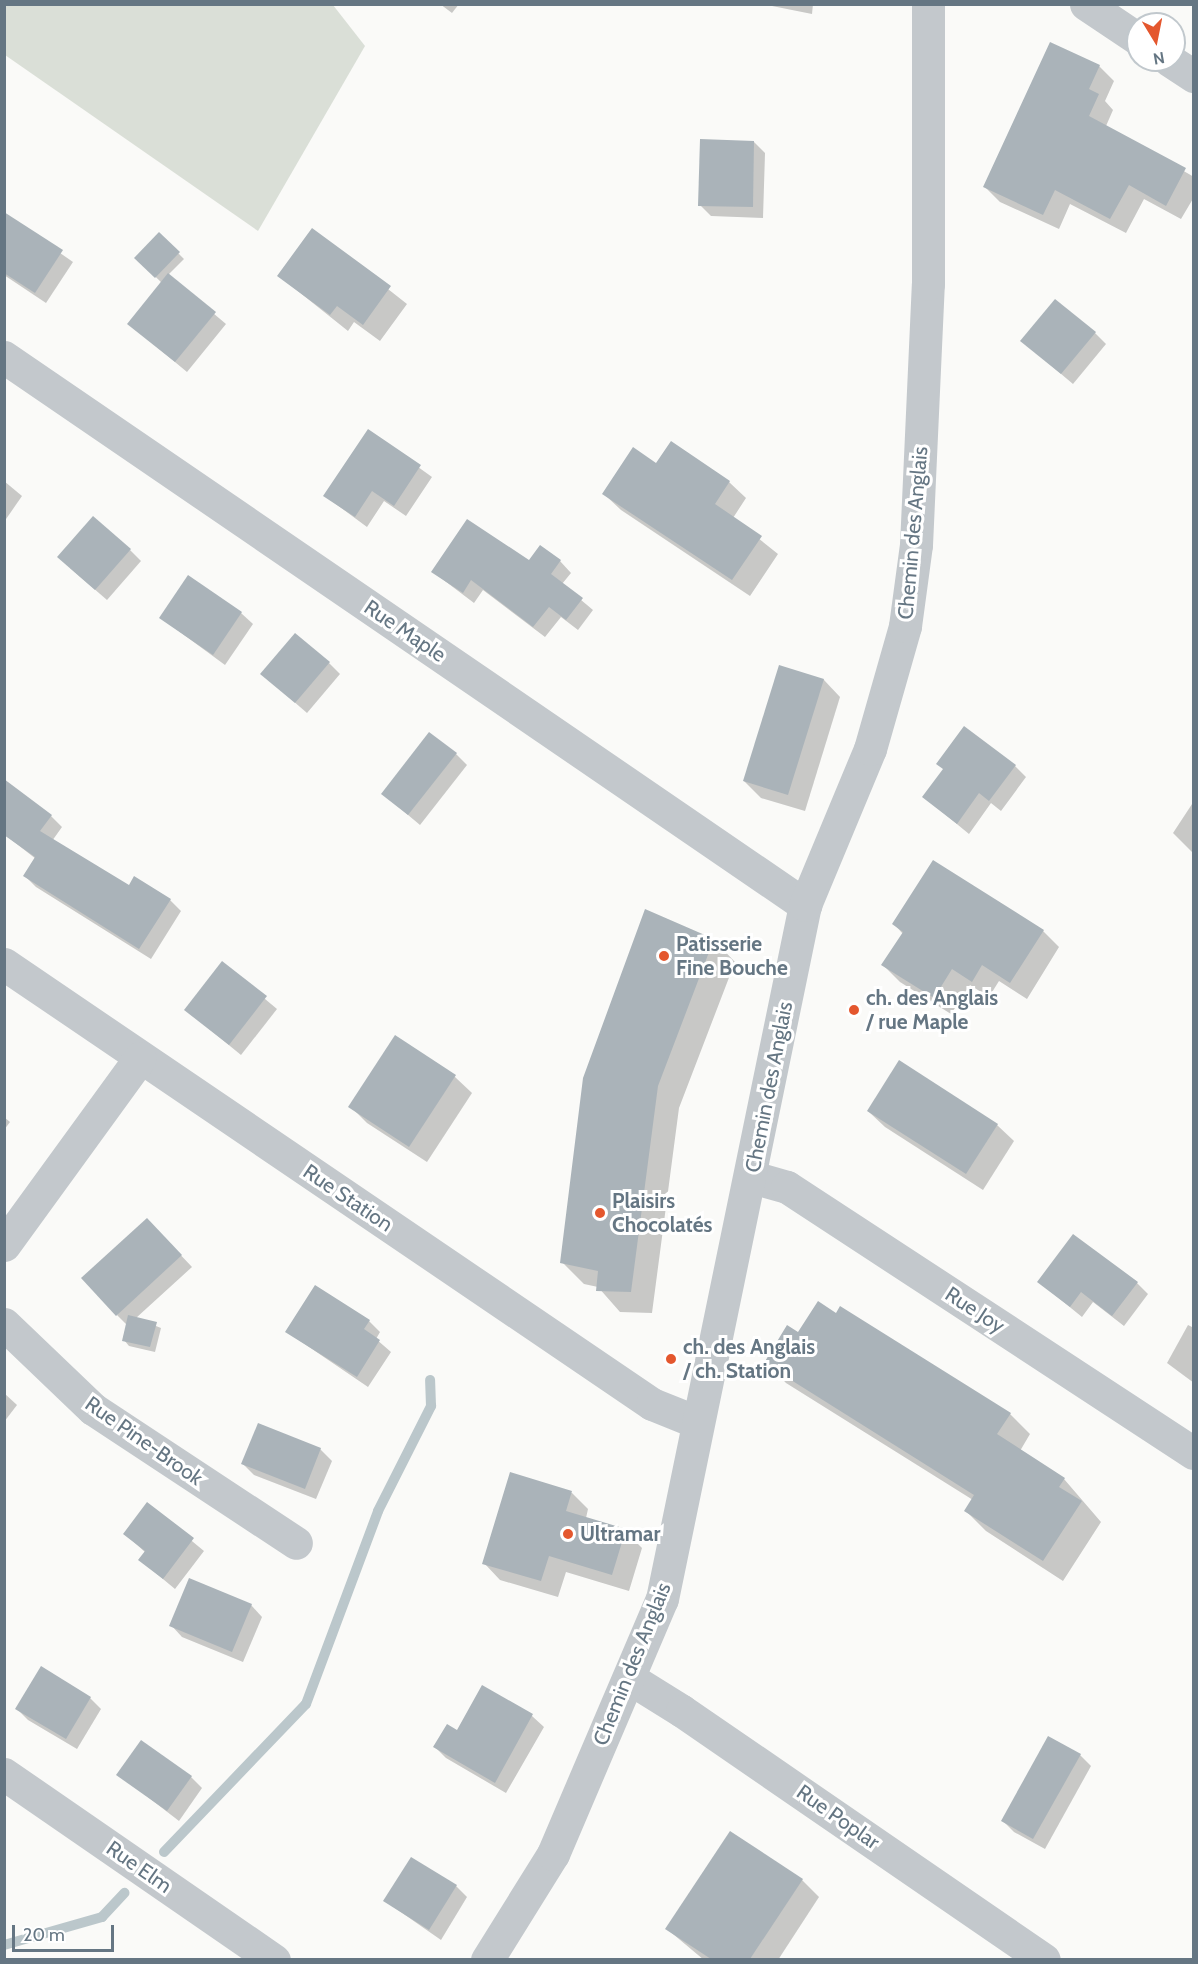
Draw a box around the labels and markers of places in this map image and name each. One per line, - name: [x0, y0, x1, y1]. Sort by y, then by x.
- place label: Patisserie Fine Bouche: [676, 931, 788, 981]
- marker: Patisserie Fine Bouche: [657, 949, 671, 963]
- place label: ch. des Anglais / rue Maple: [866, 985, 998, 1035]
- marker: ch. des Anglais / rue Maple: [847, 1003, 861, 1017]
- place label: Plaisirs Chocolatés: [612, 1188, 713, 1238]
- marker: Plaisirs Chocolatés: [593, 1206, 607, 1220]
- place label: ch. des Anglais / ch. Station: [683, 1334, 815, 1384]
- marker: ch. des Anglais / ch. Station: [664, 1352, 678, 1366]
- place label: Ultramar: [580, 1521, 660, 1547]
- marker: Ultramar: [561, 1527, 575, 1541]

